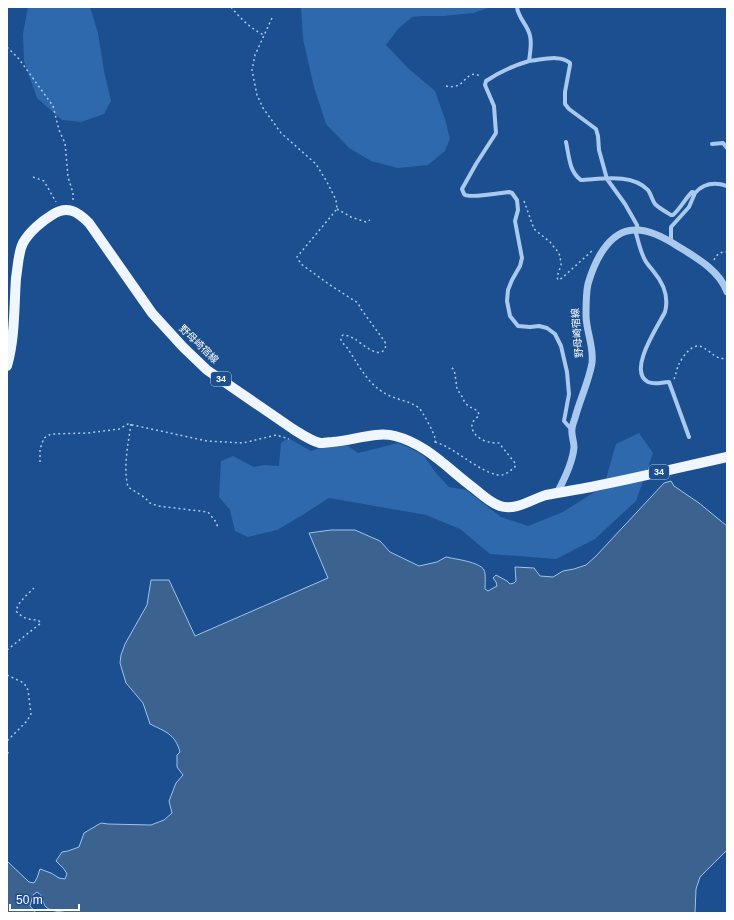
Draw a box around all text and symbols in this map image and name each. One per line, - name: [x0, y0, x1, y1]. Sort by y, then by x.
- street label: 野母崎宿線: [569, 308, 585, 358]
- street label: 野母崎宿線: [177, 323, 221, 365]
- road number: 34: [211, 372, 231, 386]
- road number: 34: [649, 465, 669, 479]
- scale bar: [10, 886, 79, 912]
- text: 50 m: [16, 893, 43, 907]

